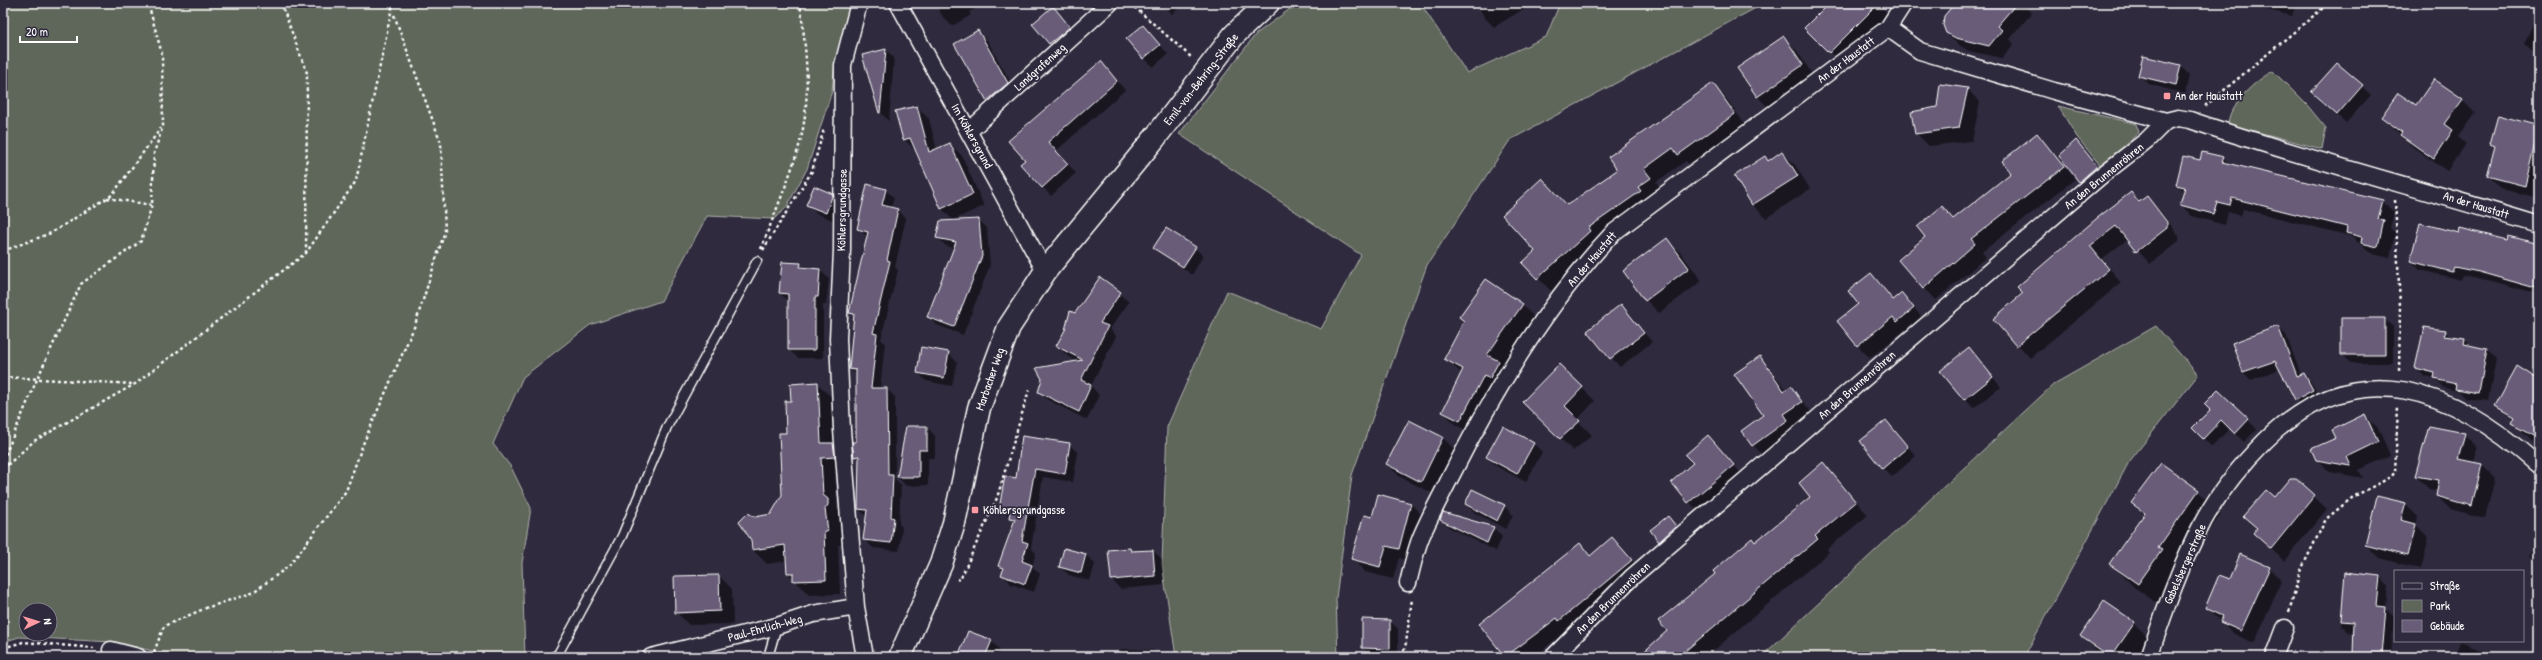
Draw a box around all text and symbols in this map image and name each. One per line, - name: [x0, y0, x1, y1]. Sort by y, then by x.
- scale bar: [20, 18, 77, 44]
- text: 20 m: [26, 23, 48, 40]
- street label: Emil-von-Behring-Straße: [1159, 29, 1242, 128]
- street label: An der Haustatt: [1814, 32, 1879, 87]
- street label: Landgrafenweg: [1010, 39, 1069, 94]
- place label: An der Haustatt: [2175, 87, 2244, 104]
- marker: An der Haustatt: [2162, 91, 2172, 101]
- street label: Im Köhlersgrund: [948, 100, 997, 172]
- street label: An den Brunnenröhren: [2060, 138, 2147, 213]
- street label: Köhlersgrundgasse: [832, 168, 851, 251]
- street label: An der Haustatt: [2441, 186, 2512, 223]
- street label: An der Haustatt: [1563, 227, 1621, 290]
- street label: Marbacher Weg: [971, 345, 1008, 413]
- street label: An den Brunnenröhren: [1814, 346, 1899, 423]
- place label: Köhlersgrundgasse: [983, 501, 1066, 518]
- marker: Köhlersgrundgasse: [970, 505, 980, 515]
- street label: Gabelsbergerstraße: [2159, 521, 2210, 607]
- street label: An den Brunnenröhren: [1572, 558, 1654, 638]
- legend: [2394, 570, 2524, 642]
- text: Straße: [2430, 577, 2460, 594]
- text: Park: [2430, 597, 2450, 614]
- north arrow: [18, 602, 58, 642]
- street label: Paul-Ehrlich-Weg: [726, 609, 804, 646]
- text: Gebäude: [2430, 617, 2465, 634]
- text: N: [41, 618, 55, 625]

